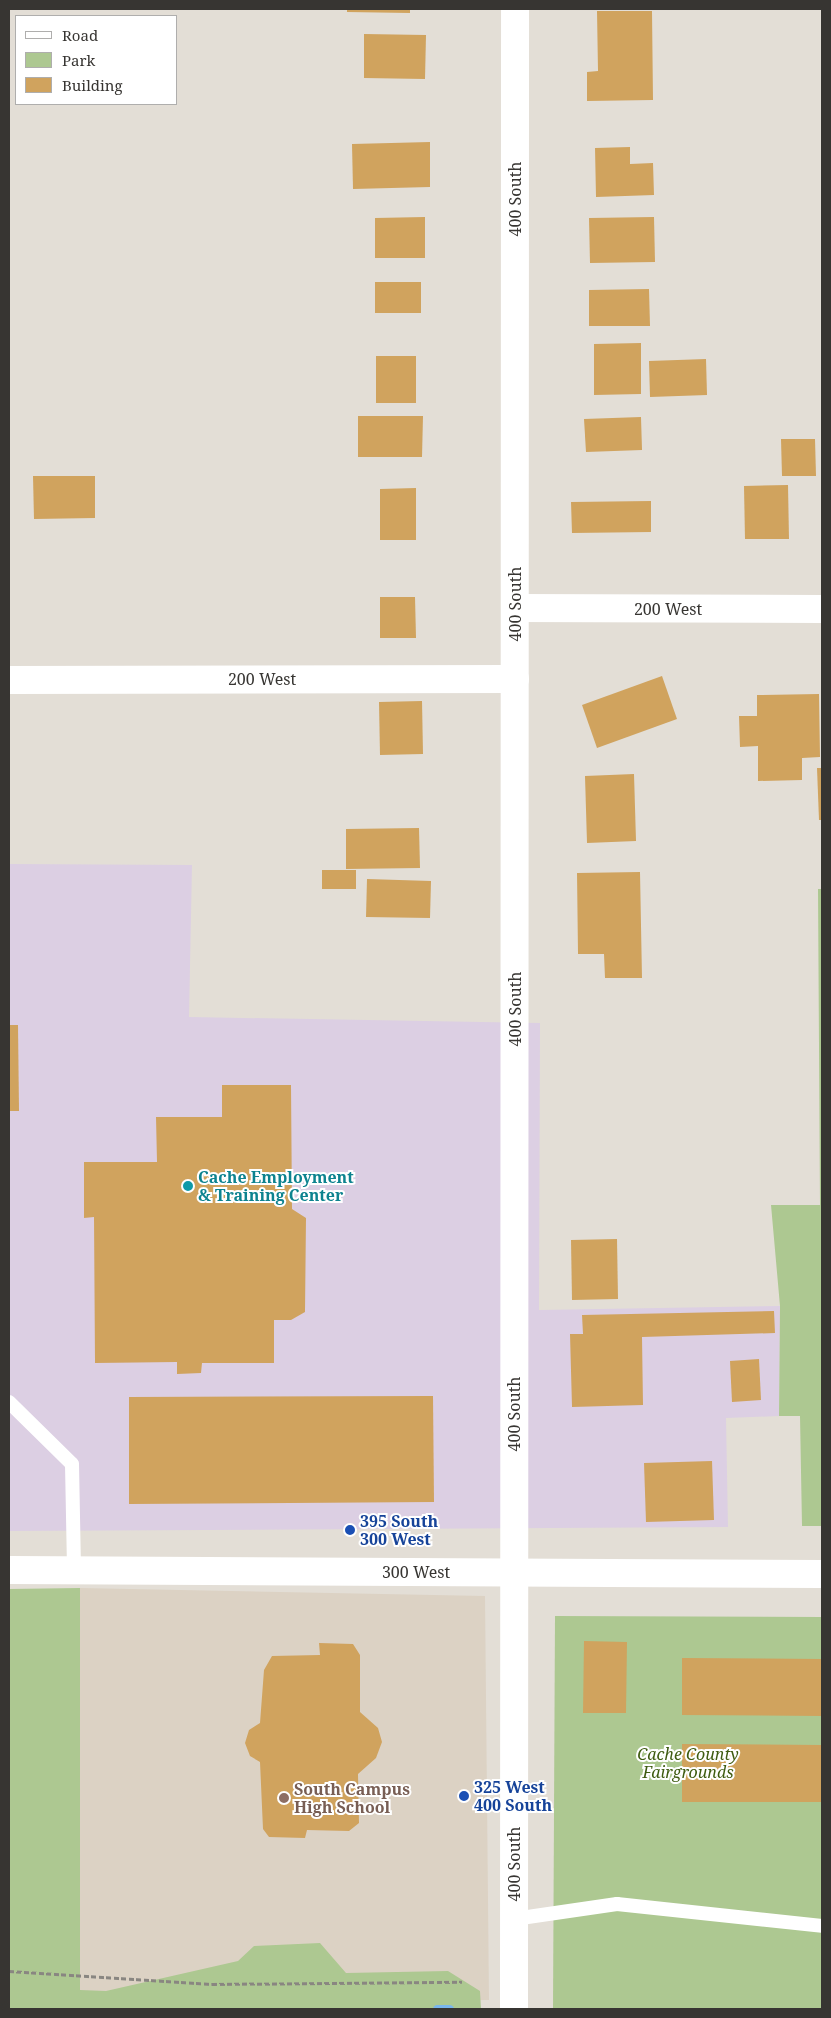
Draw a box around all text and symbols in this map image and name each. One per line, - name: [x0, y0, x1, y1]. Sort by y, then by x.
- legend: [15, 15, 178, 105]
- text: Road: [62, 25, 98, 45]
- text: Park: [62, 50, 95, 70]
- text: Building: [62, 75, 123, 95]
- street label: 400 South: [505, 162, 525, 236]
- street label: 400 South: [505, 567, 525, 641]
- street label: 200 West: [634, 599, 702, 619]
- street label: 200 West: [228, 669, 296, 689]
- street label: 400 South: [505, 972, 525, 1046]
- place label: Cache Employment & Training Center: [198, 1167, 354, 1205]
- marker: Cache Employment & Training Center: [182, 1180, 194, 1192]
- street label: 400 South: [504, 1377, 524, 1451]
- place label: 395 South 300 West: [360, 1511, 438, 1549]
- marker: 395 South 300 West: [344, 1524, 356, 1536]
- street label: 300 West: [382, 1562, 450, 1582]
- park label: Cache County Fairgrounds: [637, 1744, 739, 1782]
- place label: 325 West 400 South: [474, 1777, 552, 1815]
- place label: South Campus High School: [294, 1779, 410, 1817]
- marker: 325 West 400 South: [458, 1790, 470, 1802]
- marker: South Campus High School: [278, 1792, 290, 1804]
- street label: 400 South: [504, 1827, 524, 1901]

